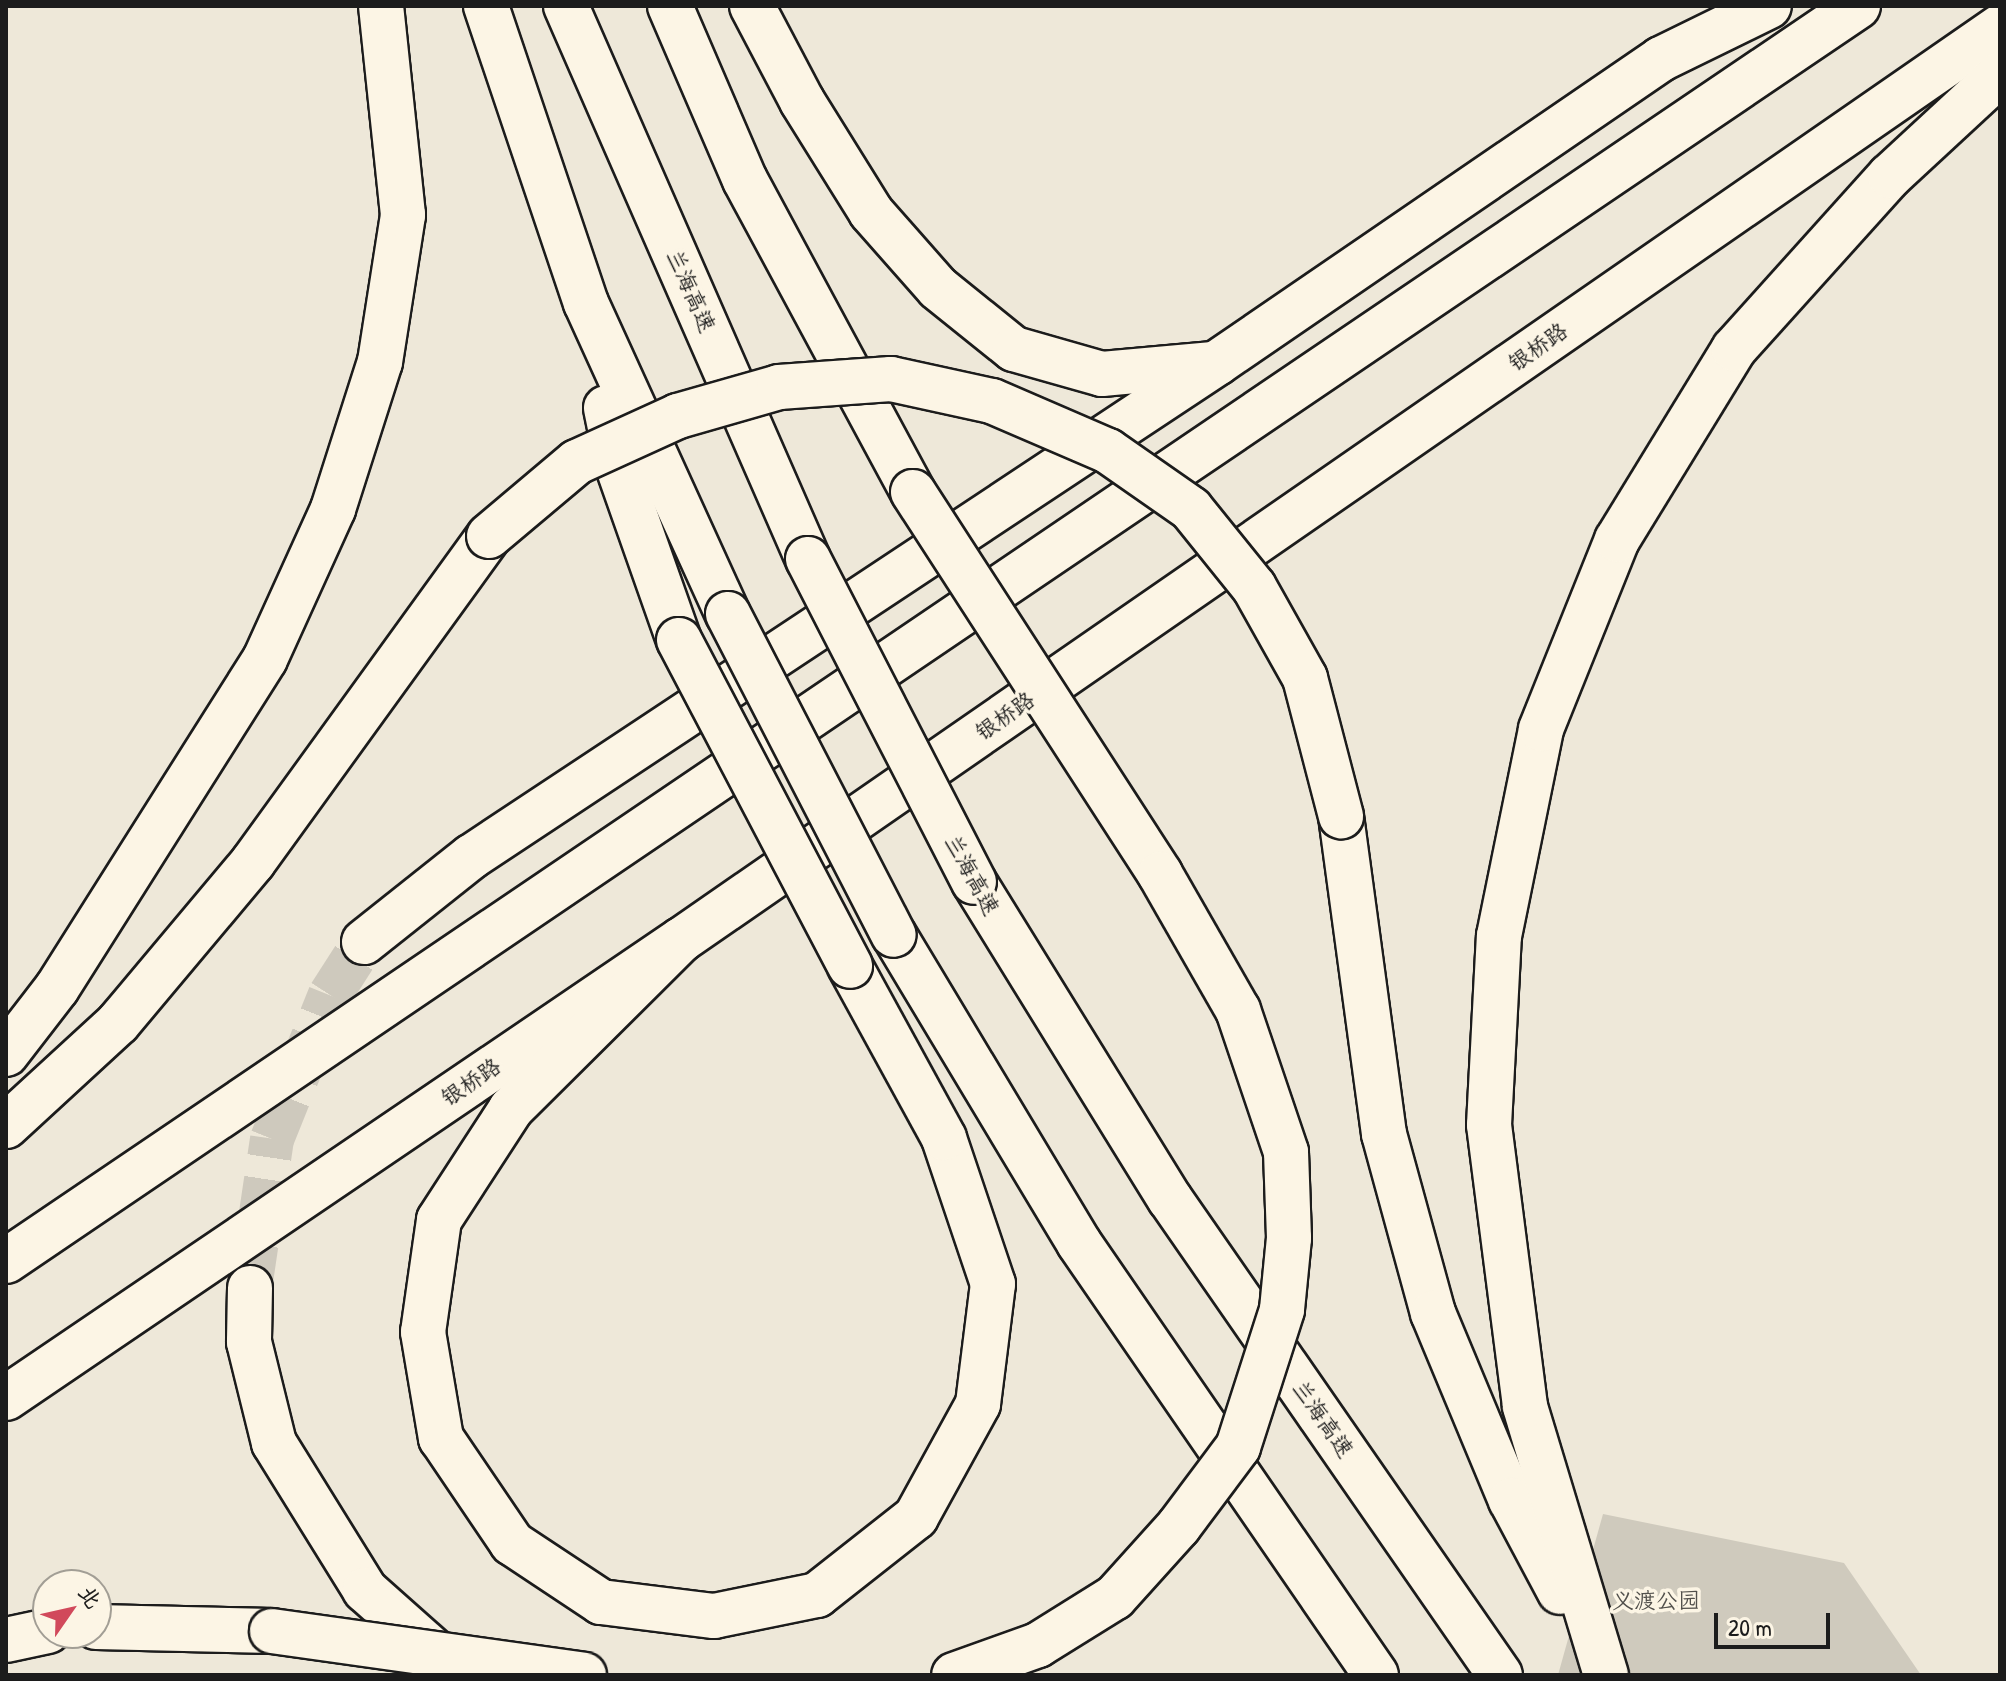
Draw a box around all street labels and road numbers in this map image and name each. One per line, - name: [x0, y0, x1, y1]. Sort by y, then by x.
- street label: 兰海高速: [661, 245, 721, 337]
- street label: 银桥路: [1503, 317, 1573, 377]
- street label: 银桥路: [970, 686, 1040, 746]
- street label: 兰海高速: [939, 830, 1005, 920]
- street label: 银桥路: [436, 1053, 506, 1111]
- street label: 兰海高速: [1287, 1375, 1359, 1463]

